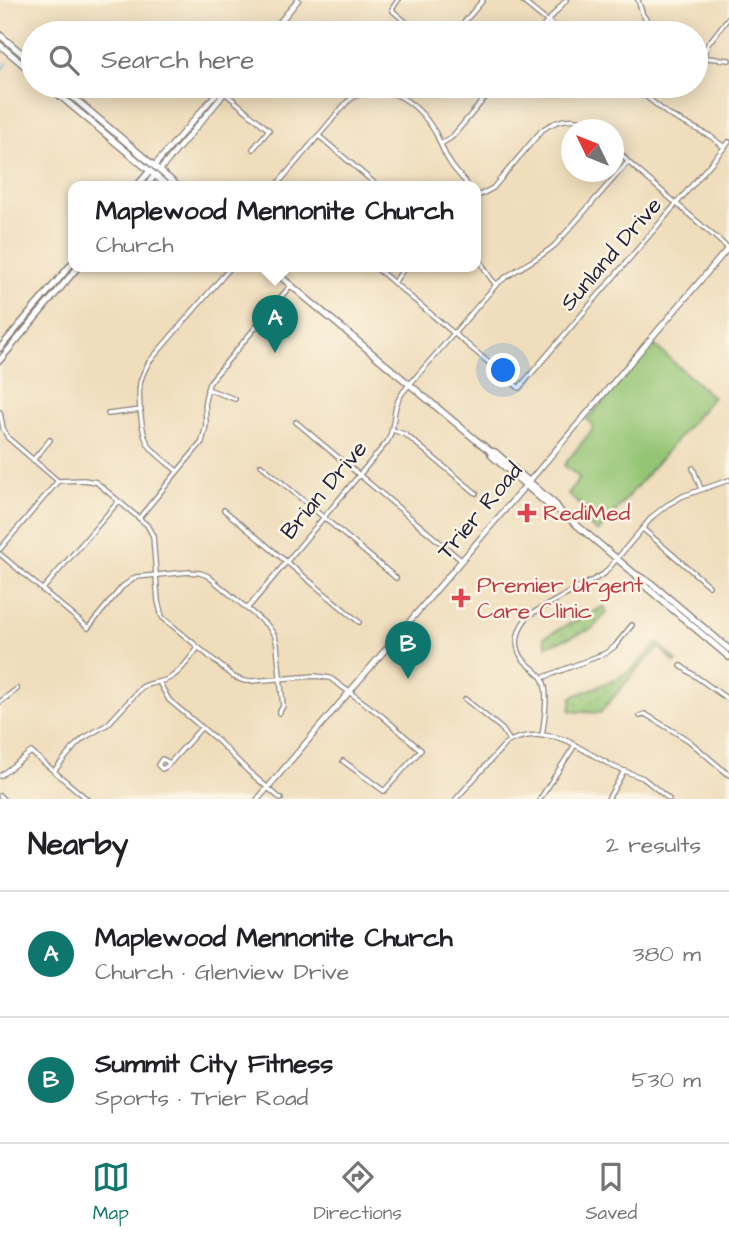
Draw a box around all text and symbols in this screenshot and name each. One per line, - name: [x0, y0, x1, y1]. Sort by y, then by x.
- search box: [21, 21, 708, 98]
- icon: search: [45, 41, 83, 79]
- text: Search here: [101, 42, 254, 78]
- north arrow: [561, 119, 624, 182]
- popup: [68, 181, 481, 272]
- street label: Sunland Drive: [553, 190, 669, 318]
- text: Maplewood Mennonite Church: [96, 193, 453, 229]
- text: Church: [96, 229, 174, 261]
- pin: A: [252, 295, 298, 353]
- your location: [486, 353, 520, 387]
- street label: Brian Drive: [273, 434, 375, 546]
- street label: Trier Road: [430, 455, 530, 566]
- place label: RediMed: [543, 497, 631, 529]
- marker: RediMed: [517, 503, 537, 523]
- place label: Premier Urgent Care Clinic: [477, 569, 644, 627]
- marker: Premier Urgent Care Clinic: [451, 588, 471, 608]
- pin: B: [385, 621, 431, 679]
- text: Nearby: [28, 824, 128, 866]
- text: 2 results: [606, 829, 701, 861]
- text: Maplewood Mennonite Church: [95, 920, 453, 956]
- text: A: [44, 938, 58, 970]
- text: 380 m: [633, 938, 701, 970]
- text: Church · Glenview Drive: [95, 956, 349, 988]
- text: Summit City Fitness: [95, 1046, 333, 1082]
- text: B: [43, 1064, 59, 1096]
- text: 530 m: [631, 1064, 701, 1096]
- text: Sports · Trier Road: [95, 1082, 308, 1114]
- tab: Map: [92, 1158, 130, 1227]
- tab: Directions: [313, 1158, 402, 1227]
- tab: Saved: [585, 1158, 637, 1227]

